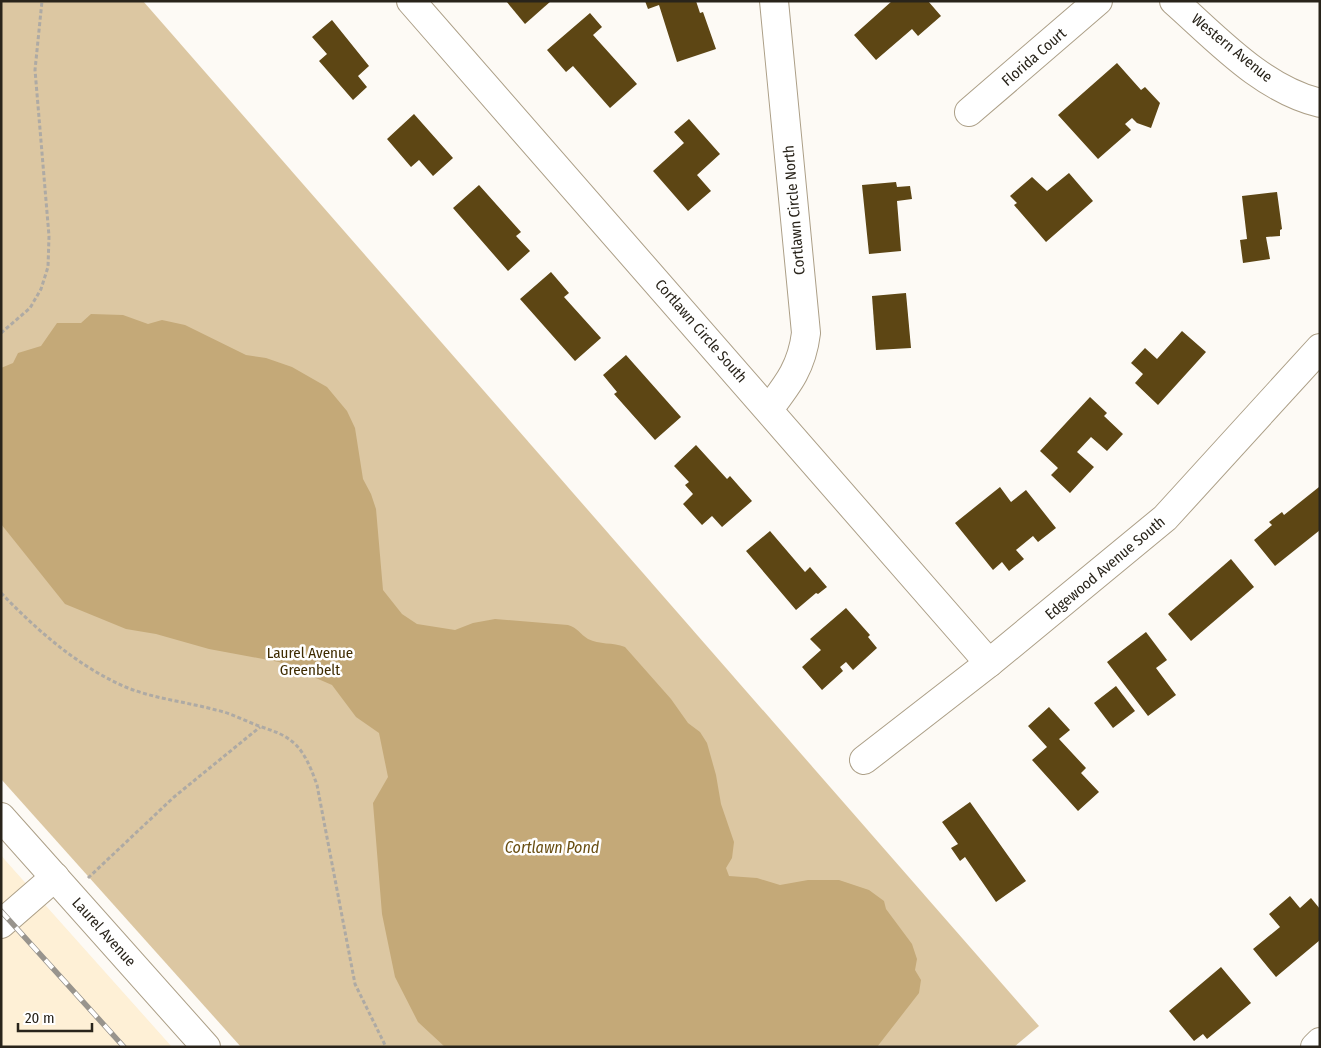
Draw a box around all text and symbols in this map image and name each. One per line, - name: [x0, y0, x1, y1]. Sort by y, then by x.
- street label: Western Avenue: [1188, 10, 1276, 86]
- street label: Florida Court: [998, 24, 1070, 90]
- street label: Cortlawn Circle North: [779, 144, 809, 276]
- street label: Cortlawn Circle South: [651, 276, 751, 386]
- street label: Edgewood Avenue South: [1041, 513, 1169, 623]
- park label: Laurel Avenue Greenbelt: [267, 644, 353, 679]
- water label: Cortlawn Pond: [505, 838, 600, 857]
- street label: Laurel Avenue: [68, 894, 140, 970]
- scale bar: [18, 1000, 91, 1032]
- text: 20 m: [25, 1009, 55, 1027]

